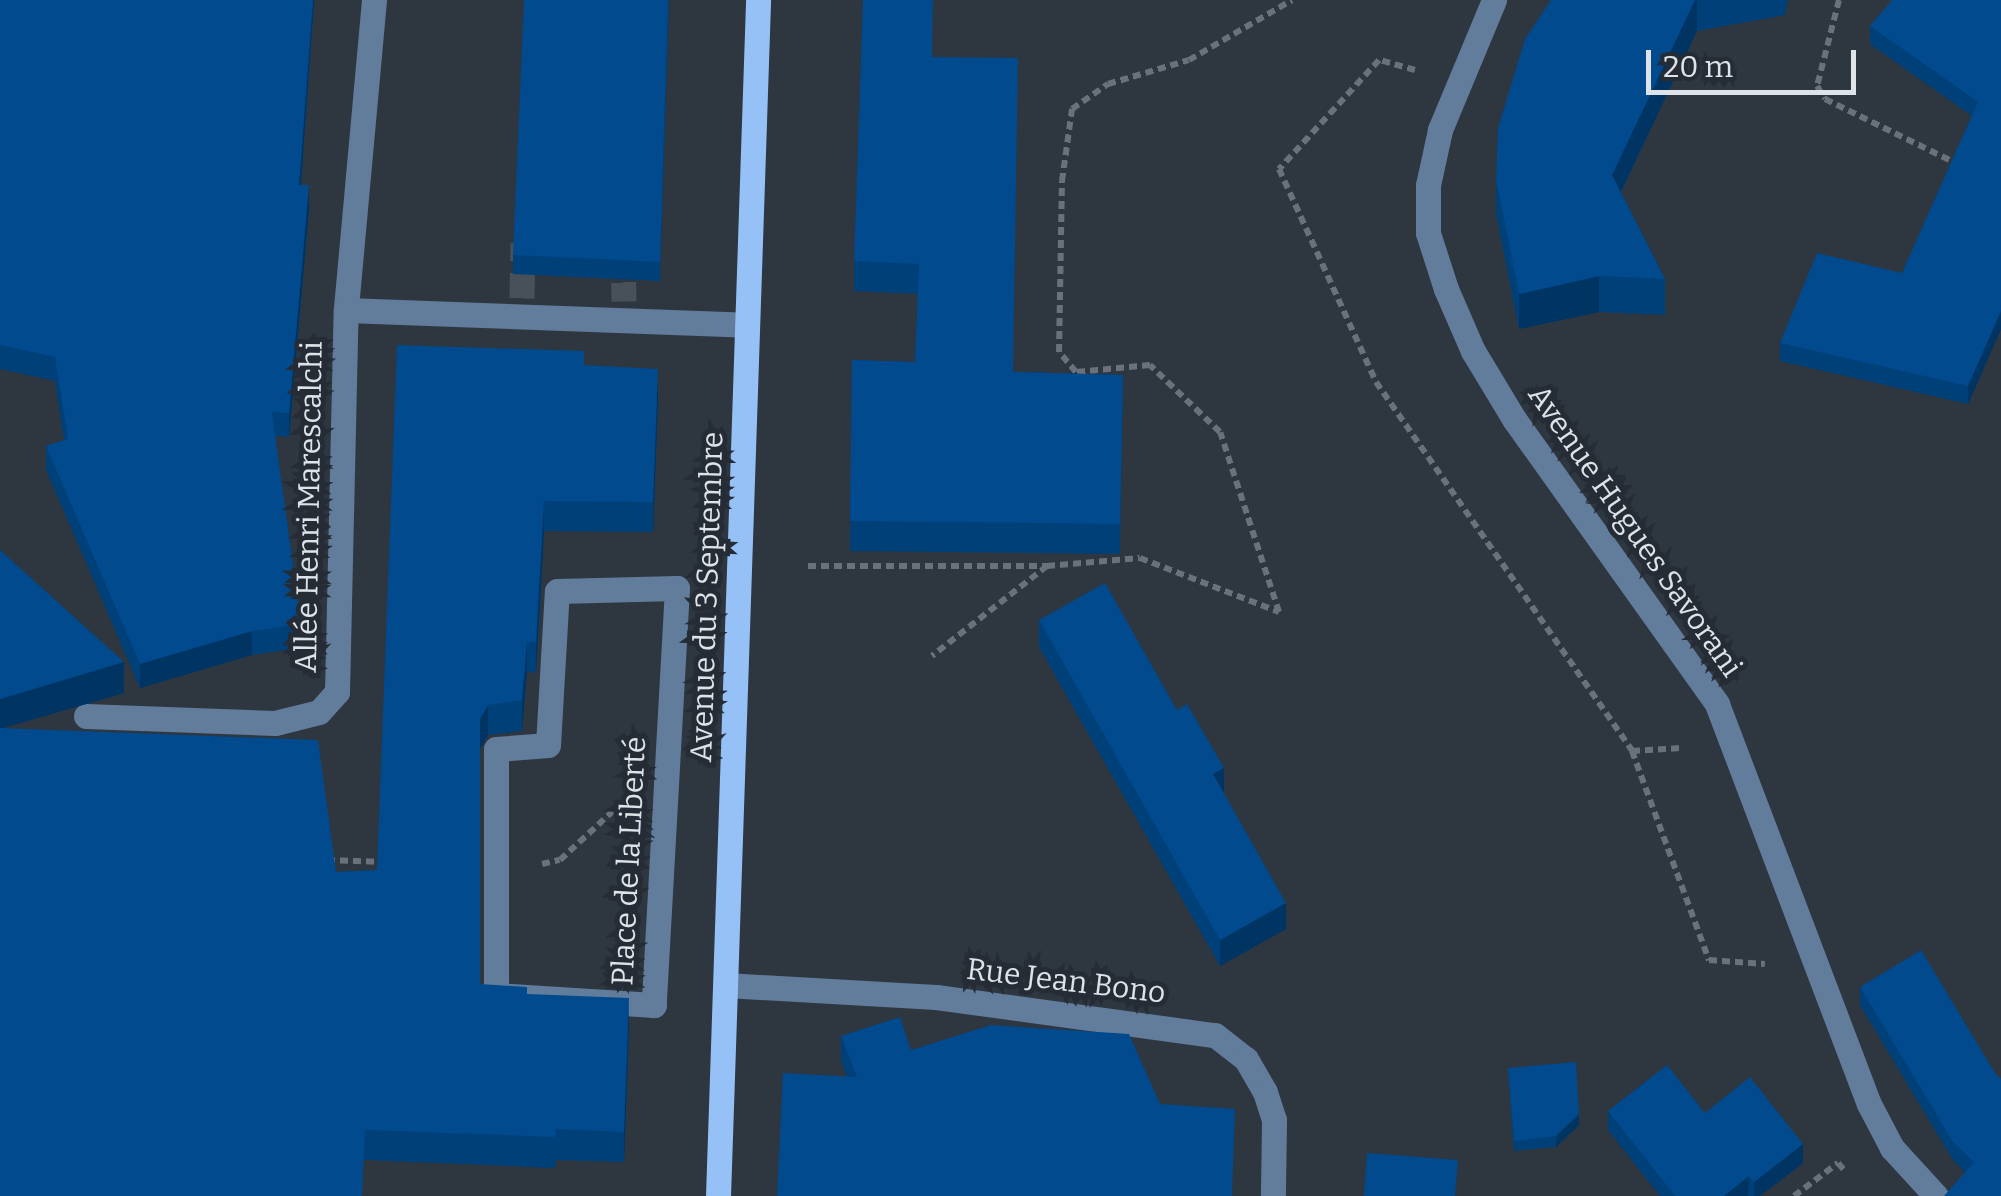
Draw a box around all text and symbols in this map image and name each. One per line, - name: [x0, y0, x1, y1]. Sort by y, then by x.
- scale bar: [1651, 30, 1861, 92]
- text: 20 m: [1663, 49, 1733, 85]
- street label: Allée Henri Marescalchi: [288, 341, 330, 673]
- street label: Avenue Hugues Savorani: [1520, 378, 1750, 684]
- street label: Avenue du 3 Septembre: [683, 431, 731, 763]
- street label: Place de la Liberté: [605, 736, 653, 986]
- street label: Rue Jean Bono: [965, 951, 1167, 1011]

